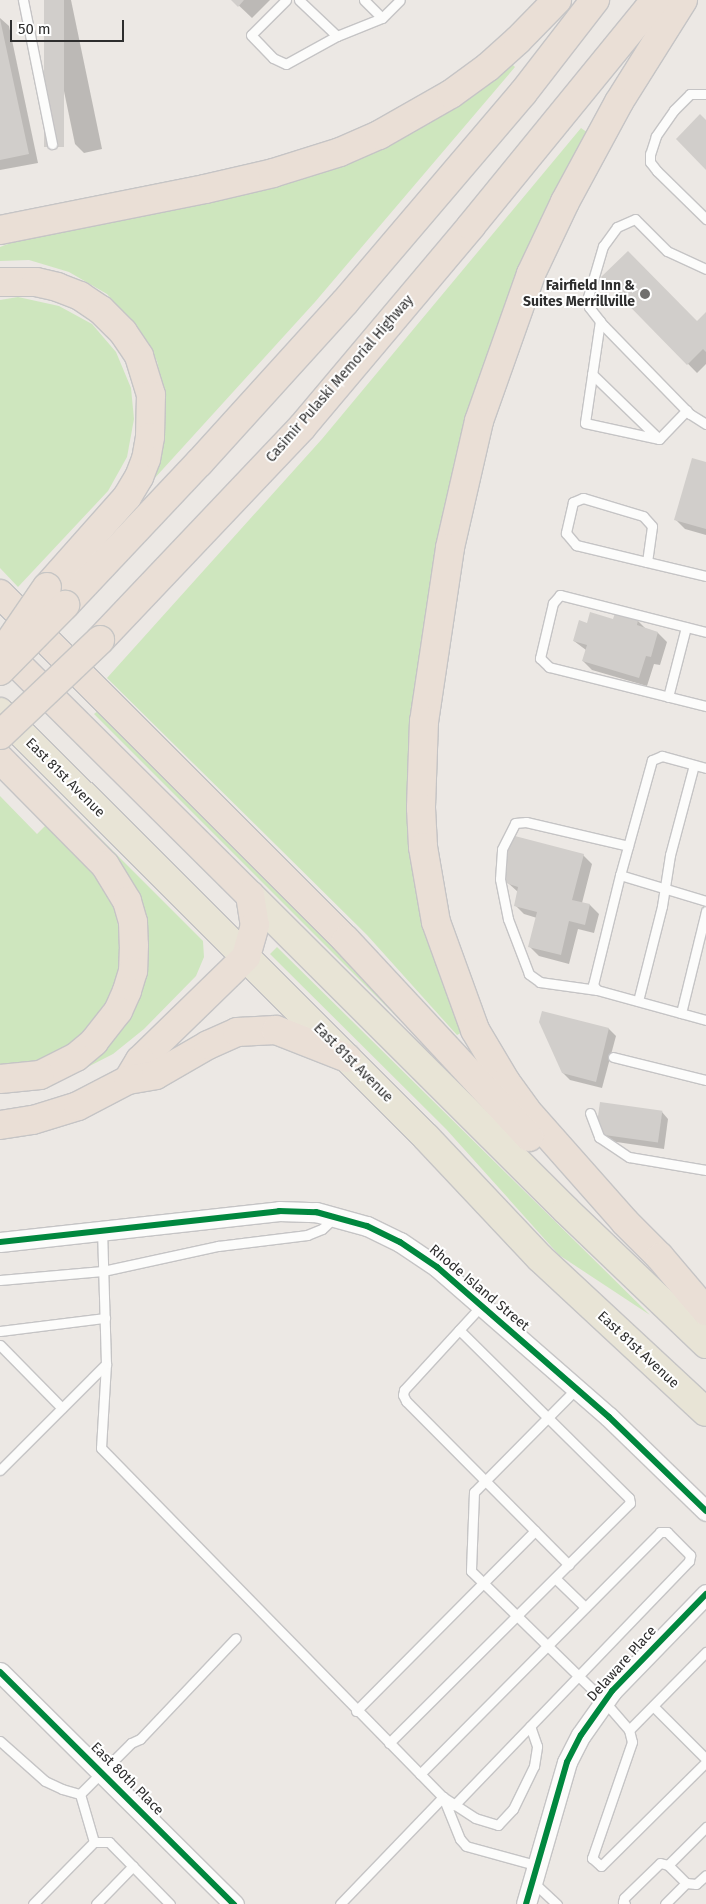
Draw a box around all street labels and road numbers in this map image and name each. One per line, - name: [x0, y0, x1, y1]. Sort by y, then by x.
- street label: Casimir Pulaski Memorial Highway: [263, 292, 417, 466]
- street label: East 81st Avenue: [22, 735, 108, 821]
- street label: East 81st Avenue: [310, 1020, 396, 1106]
- street label: Rhode Island Street: [426, 1241, 532, 1335]
- street label: East 81st Avenue: [594, 1308, 682, 1392]
- street label: Delaware Place: [584, 1623, 660, 1705]
- street label: East 80th Place: [87, 1739, 167, 1819]

